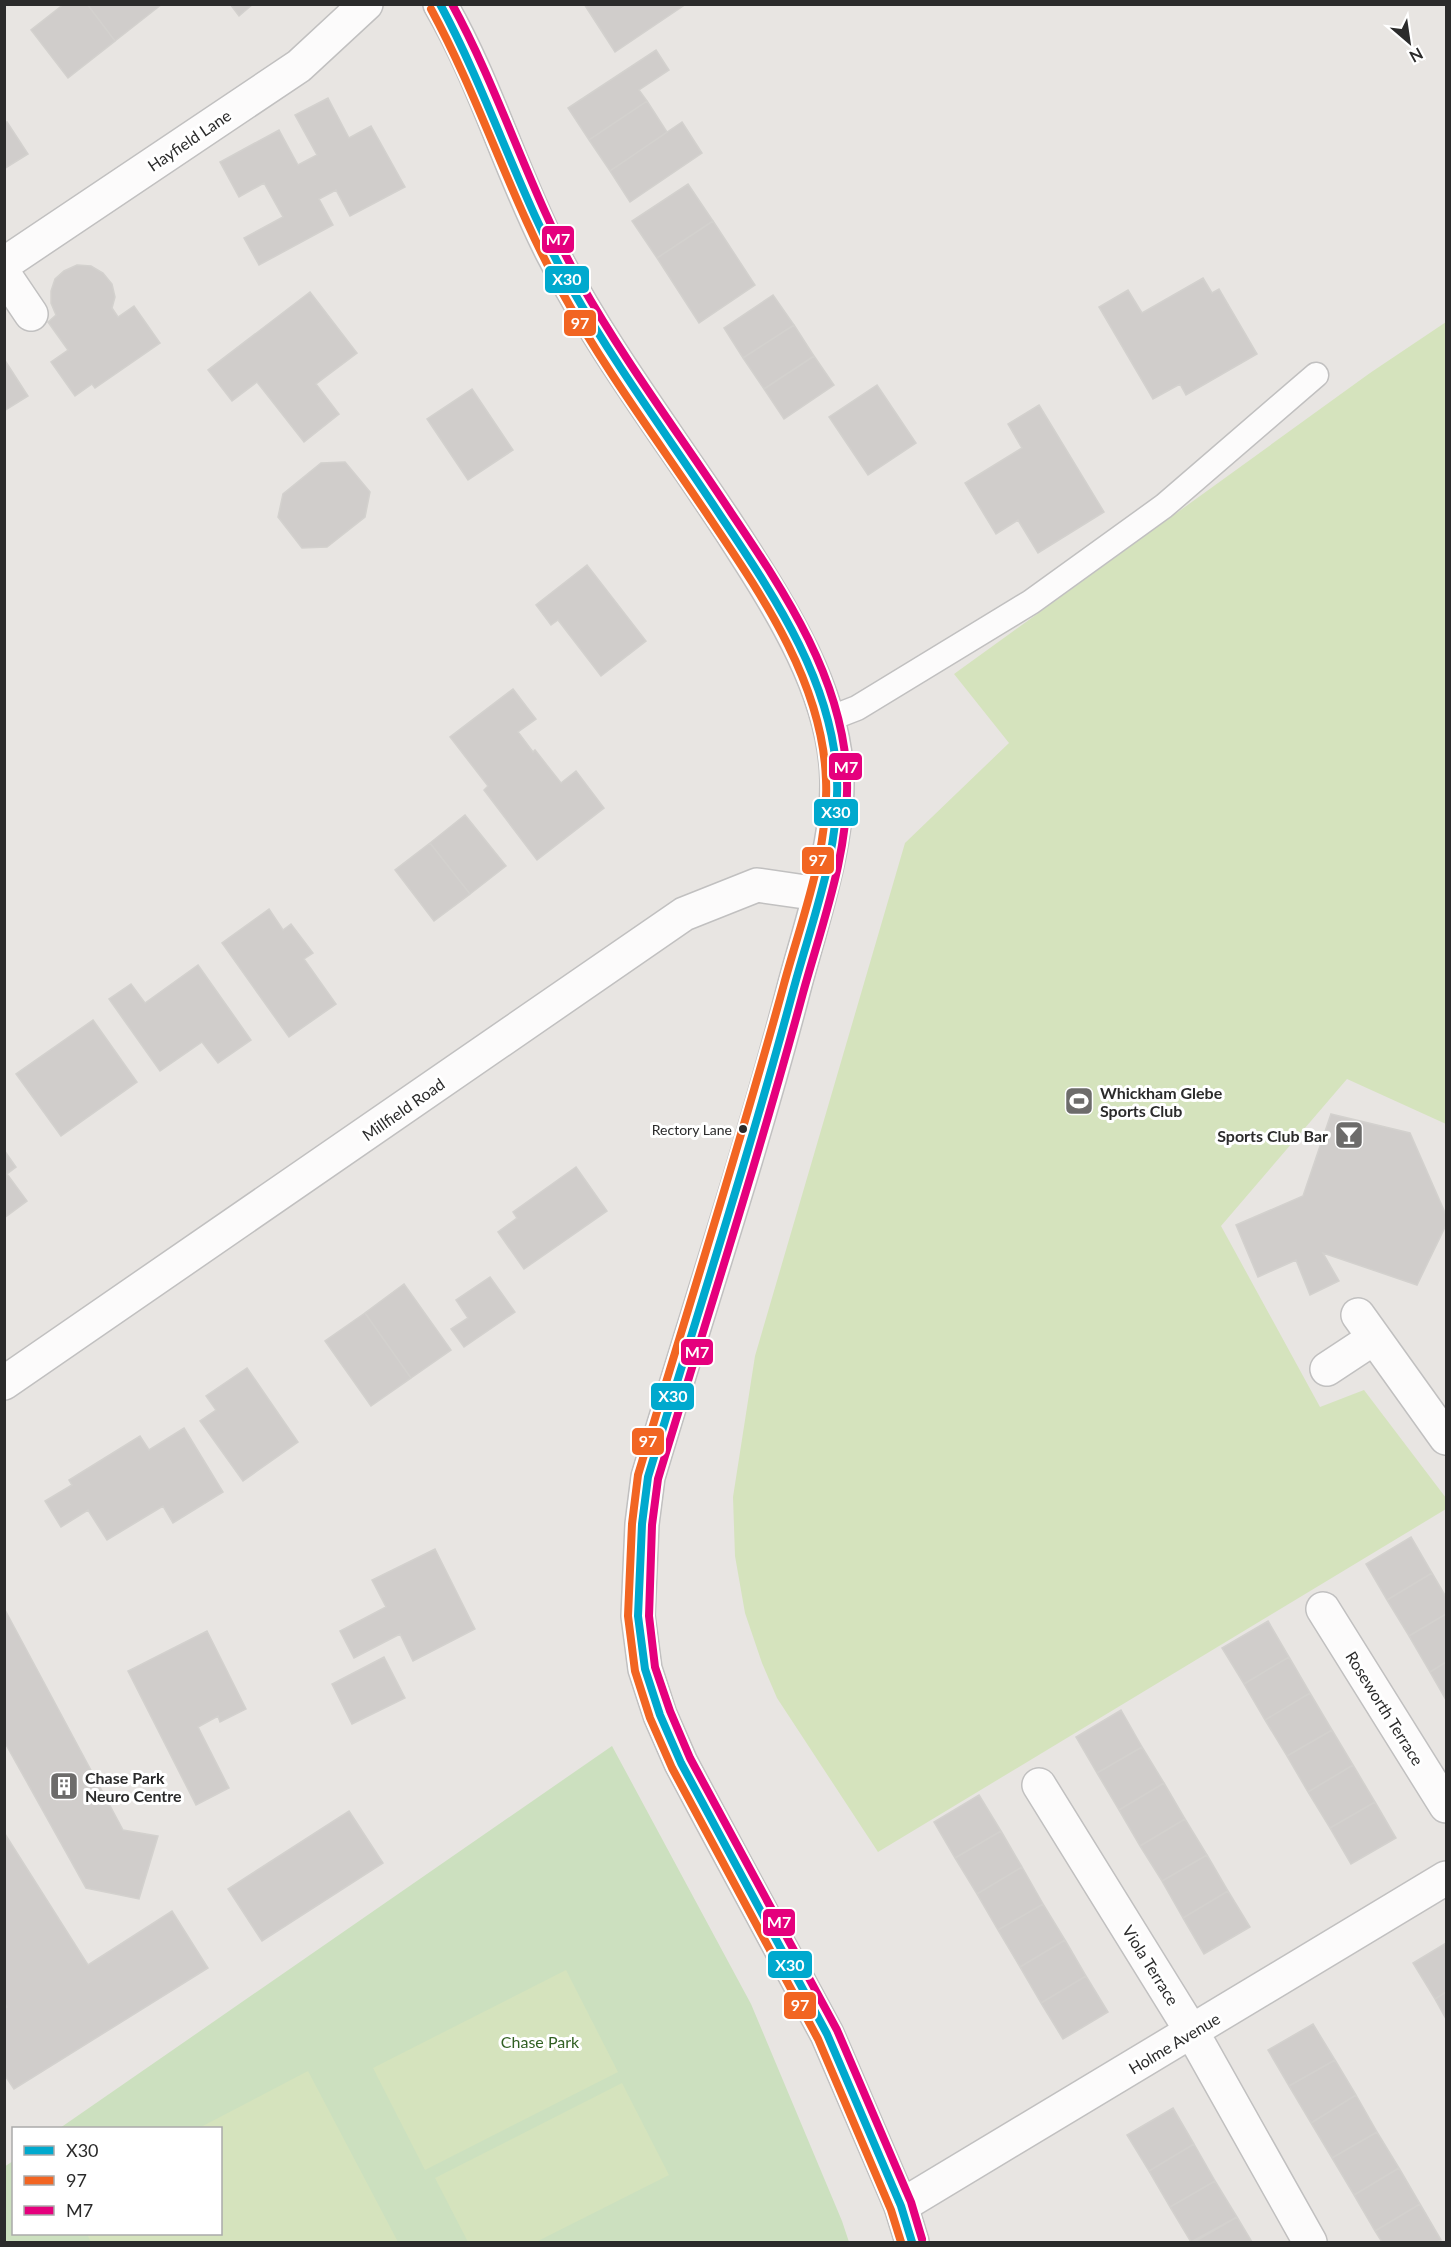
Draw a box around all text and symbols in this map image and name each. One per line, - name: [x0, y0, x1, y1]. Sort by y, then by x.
- north arrow: [1379, 12, 1439, 72]
- text: N: [1407, 44, 1427, 67]
- street label: Hayfield Lane: [144, 105, 234, 175]
- line badge: M7: [541, 225, 575, 254]
- text: M7: [546, 229, 570, 248]
- line badge: X30: [544, 265, 590, 294]
- text: X30: [552, 269, 582, 288]
- line badge: 97: [563, 309, 597, 337]
- text: 97: [571, 313, 589, 332]
- line badge: M7: [828, 752, 863, 781]
- text: M7: [834, 757, 858, 776]
- line badge: X30: [813, 798, 859, 827]
- text: X30: [821, 802, 851, 821]
- line badge: 97: [801, 846, 835, 875]
- text: 97: [809, 850, 827, 869]
- street label: Millfield Road: [358, 1074, 448, 1144]
- place label: Whickham Glebe Sports Club: [1100, 1083, 1223, 1120]
- sports icon: Whickham Glebe Sports Club: [1063, 1085, 1095, 1117]
- bar icon: Sports Club Bar: [1333, 1119, 1365, 1151]
- place label: Rectory Lane: [652, 1121, 732, 1138]
- marker: Rectory Lane: [737, 1123, 749, 1135]
- place label: Sports Club Bar: [1217, 1126, 1328, 1145]
- line badge: M7: [680, 1338, 714, 1366]
- text: M7: [685, 1342, 709, 1361]
- line badge: X30: [650, 1382, 695, 1411]
- text: X30: [658, 1386, 688, 1405]
- line badge: 97: [631, 1427, 665, 1456]
- text: 97: [639, 1431, 657, 1450]
- street label: Roseworth Terrace: [1342, 1647, 1428, 1769]
- place label: Chase Park Neuro Centre: [85, 1768, 182, 1805]
- building icon: Chase Park Neuro Centre: [48, 1770, 80, 1802]
- line badge: M7: [762, 1908, 796, 1937]
- text: M7: [767, 1912, 791, 1931]
- street label: Viola Terrace: [1119, 1922, 1183, 2008]
- line badge: X30: [767, 1950, 813, 1979]
- text: X30: [775, 1955, 805, 1974]
- line badge: 97: [783, 1991, 817, 2020]
- text: 97: [791, 1995, 809, 2014]
- street label: Holme Avenue: [1125, 2008, 1223, 2078]
- park label: Chase Park: [501, 2032, 580, 2051]
- legend: [12, 2127, 222, 2235]
- text: X30: [66, 2139, 99, 2161]
- text: 97: [66, 2169, 87, 2191]
- text: M7: [66, 2199, 93, 2221]

